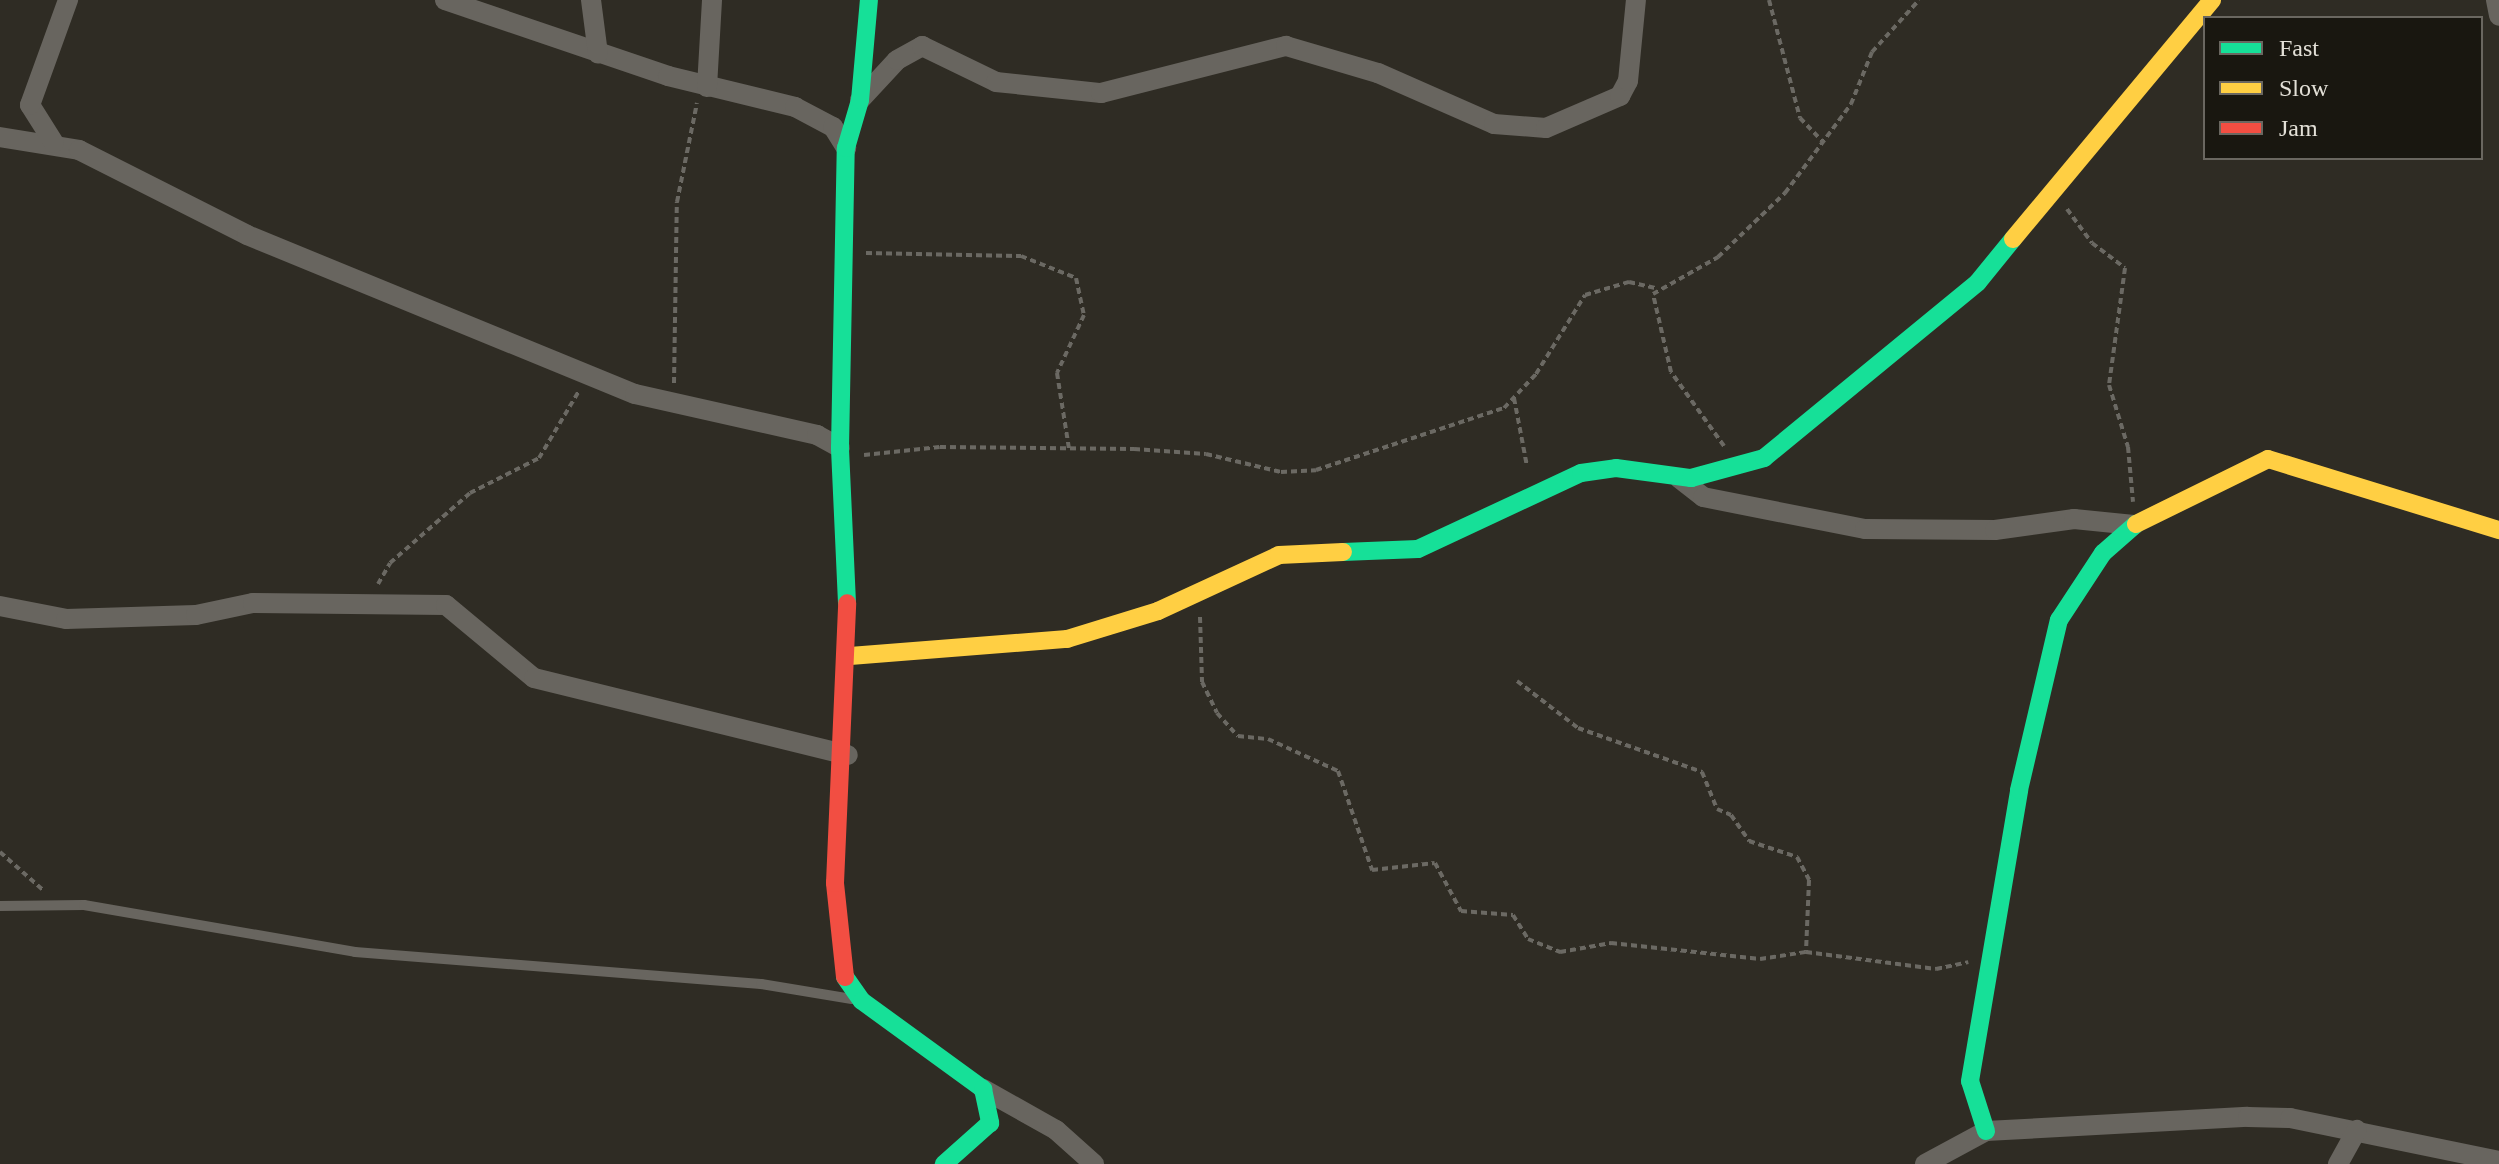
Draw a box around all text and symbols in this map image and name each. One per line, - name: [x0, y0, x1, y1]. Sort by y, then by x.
- legend: [2203, 16, 2483, 160]
- text: Fast: [2279, 35, 2319, 61]
- text: Slow: [2279, 75, 2328, 101]
- text: Jam: [2279, 115, 2318, 141]

